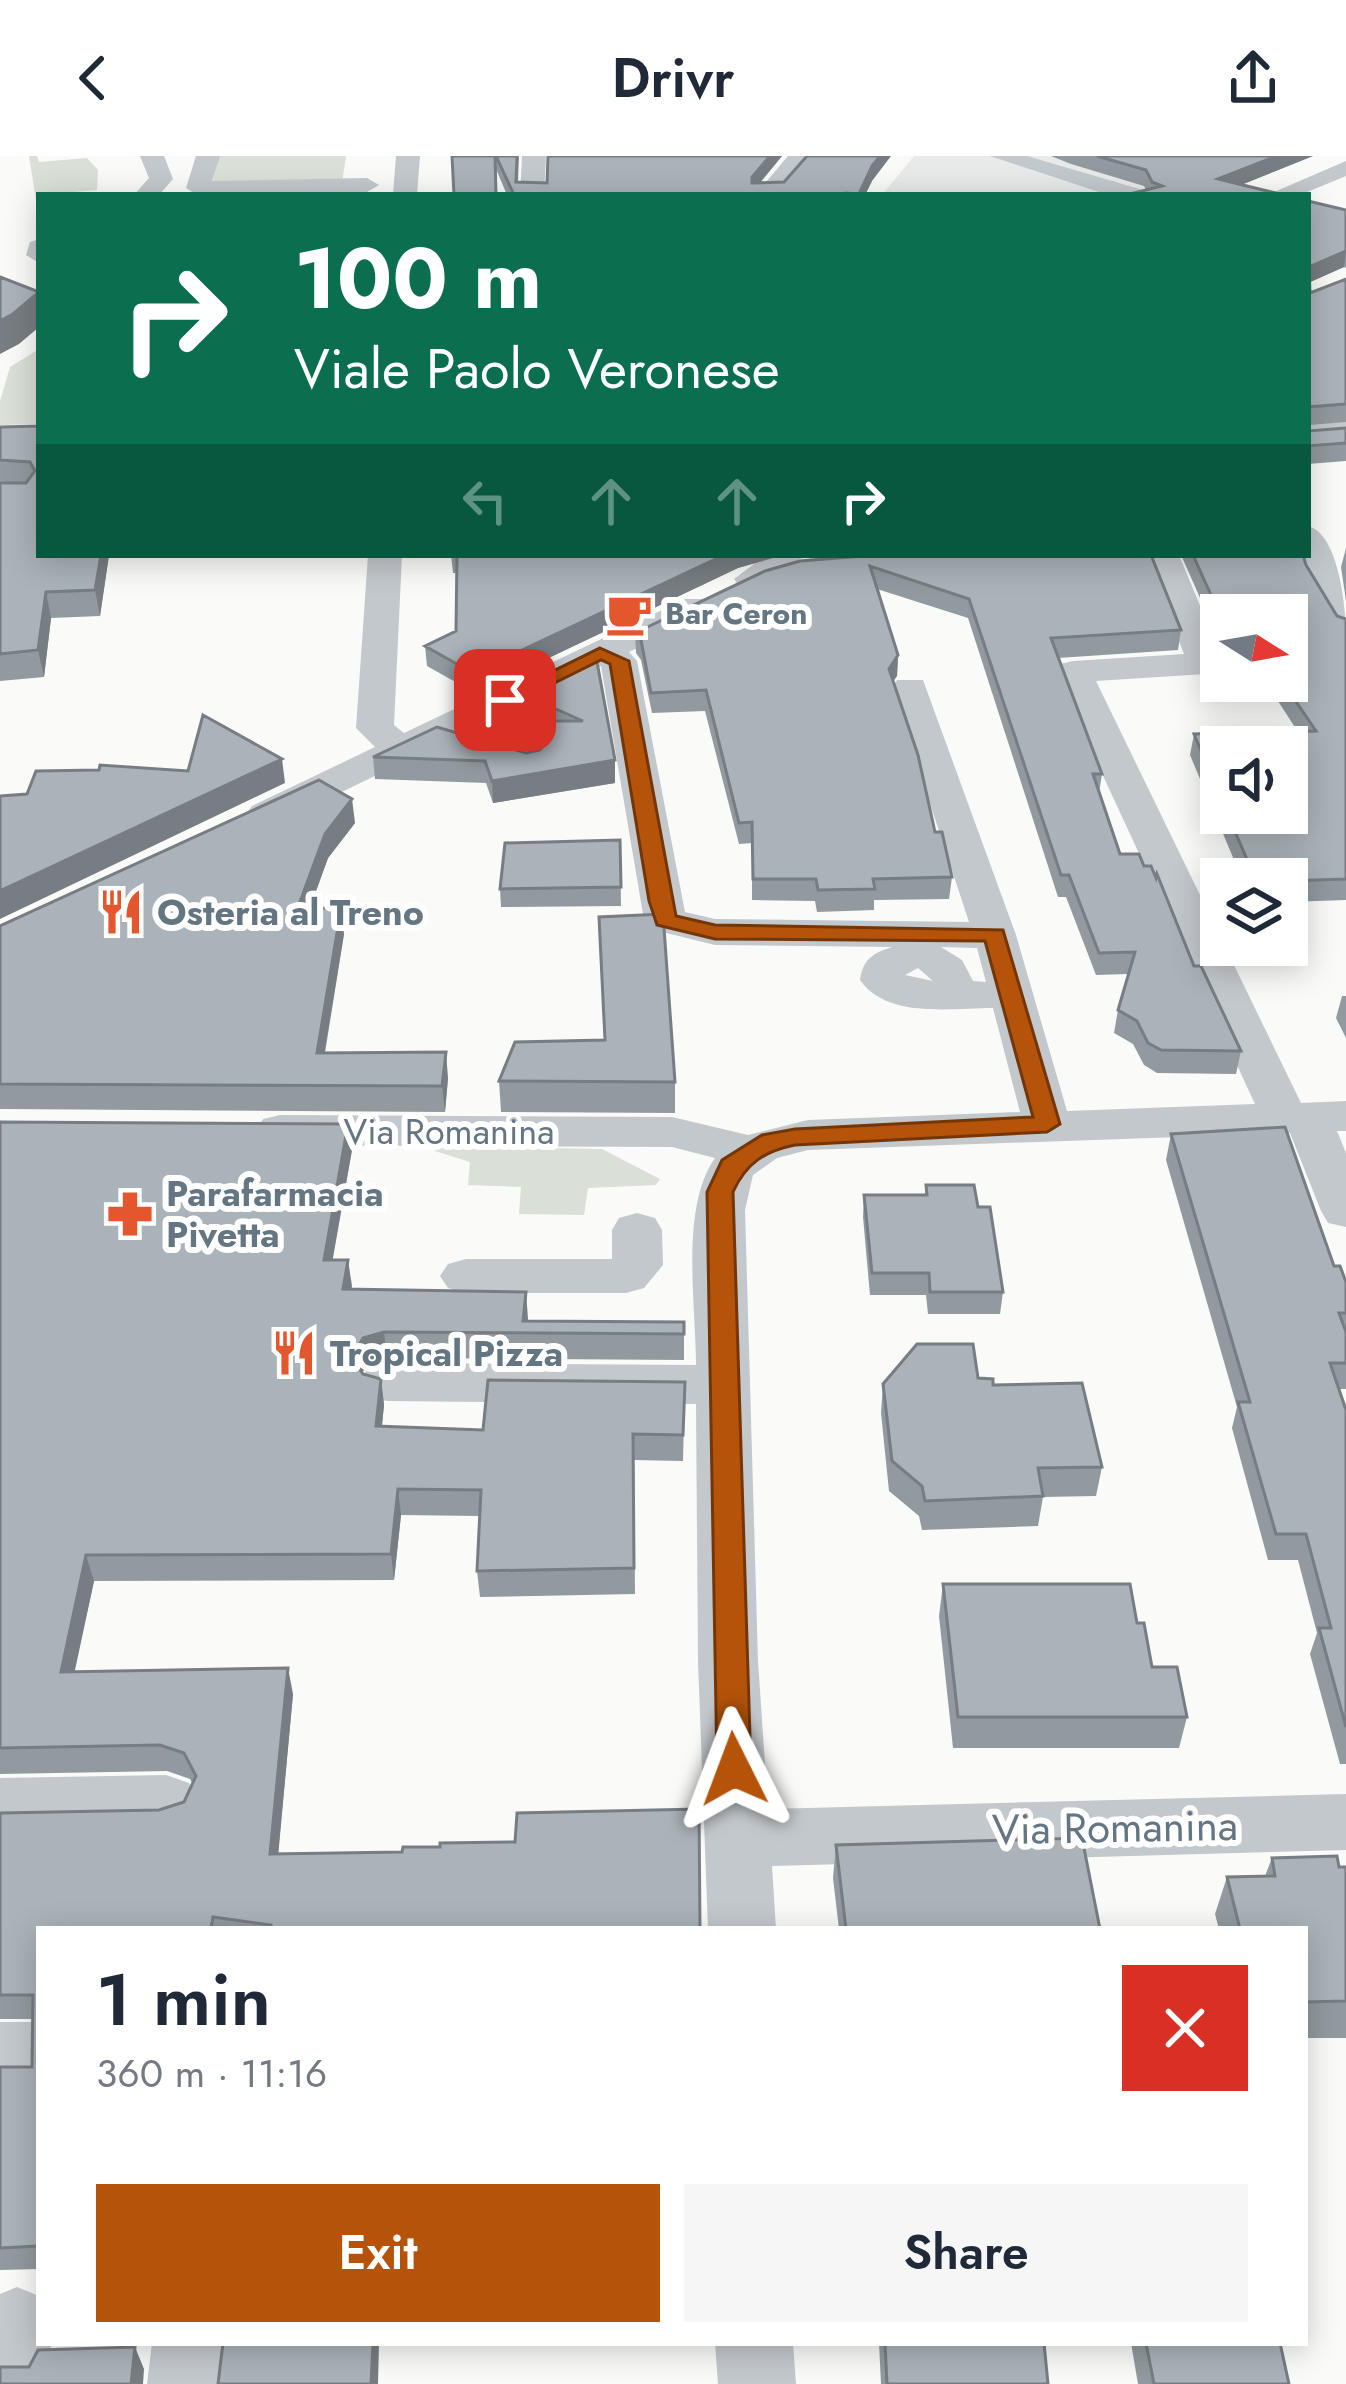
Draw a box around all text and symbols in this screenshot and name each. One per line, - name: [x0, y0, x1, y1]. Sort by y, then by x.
- text: Drivr: [612, 39, 734, 117]
- icon: back: [60, 45, 126, 111]
- icon: share: [1220, 45, 1286, 111]
- text: 100 m: [294, 218, 542, 340]
- icon: right: [96, 240, 252, 396]
- text: Viale Paolo Veronese: [294, 330, 780, 408]
- icon: left: [452, 468, 518, 534]
- icon: ahead: [578, 468, 644, 534]
- icon: ahead: [704, 468, 770, 534]
- icon: right: [830, 468, 896, 534]
- cafe icon: Bar Ceron: [604, 589, 654, 639]
- place label: Bar Ceron: [665, 592, 807, 635]
- north arrow: [1200, 594, 1308, 702]
- map controls: [1200, 594, 1308, 966]
- pin: [454, 649, 556, 751]
- icon: arrive: [472, 667, 538, 733]
- button: sound: [1200, 726, 1308, 834]
- button: layers: [1200, 858, 1308, 966]
- place label: Osteria al Treno: [157, 886, 424, 938]
- restaurant icon: Osteria al Treno: [96, 887, 146, 937]
- street label: Via Romanina: [344, 1105, 554, 1157]
- place label: Parafarmacia Pivetta: [166, 1167, 384, 1260]
- pharmacy icon: Parafarmacia Pivetta: [105, 1189, 155, 1239]
- place label: Tropical Pizza: [330, 1327, 563, 1379]
- restaurant icon: Tropical Pizza: [269, 1328, 319, 1378]
- position arrow: [671, 1706, 797, 1832]
- street label: Via Romanina: [991, 1795, 1239, 1860]
- text: 1 min: [96, 1948, 271, 2052]
- button: close: [1122, 1965, 1248, 2091]
- text: 360 m · 11:16: [96, 2045, 327, 2102]
- button: Exit: [96, 2184, 660, 2322]
- button: Share: [684, 2184, 1248, 2322]

